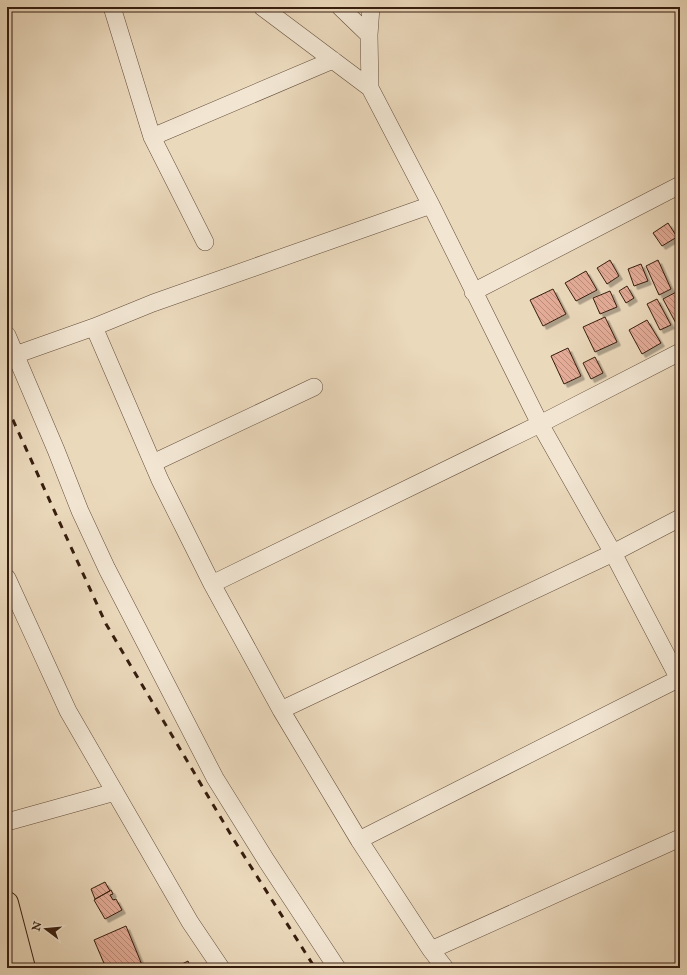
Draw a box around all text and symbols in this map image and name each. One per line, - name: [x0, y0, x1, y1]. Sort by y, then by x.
- north arrow: [26, 909, 66, 949]
- text: N: [29, 919, 45, 933]

